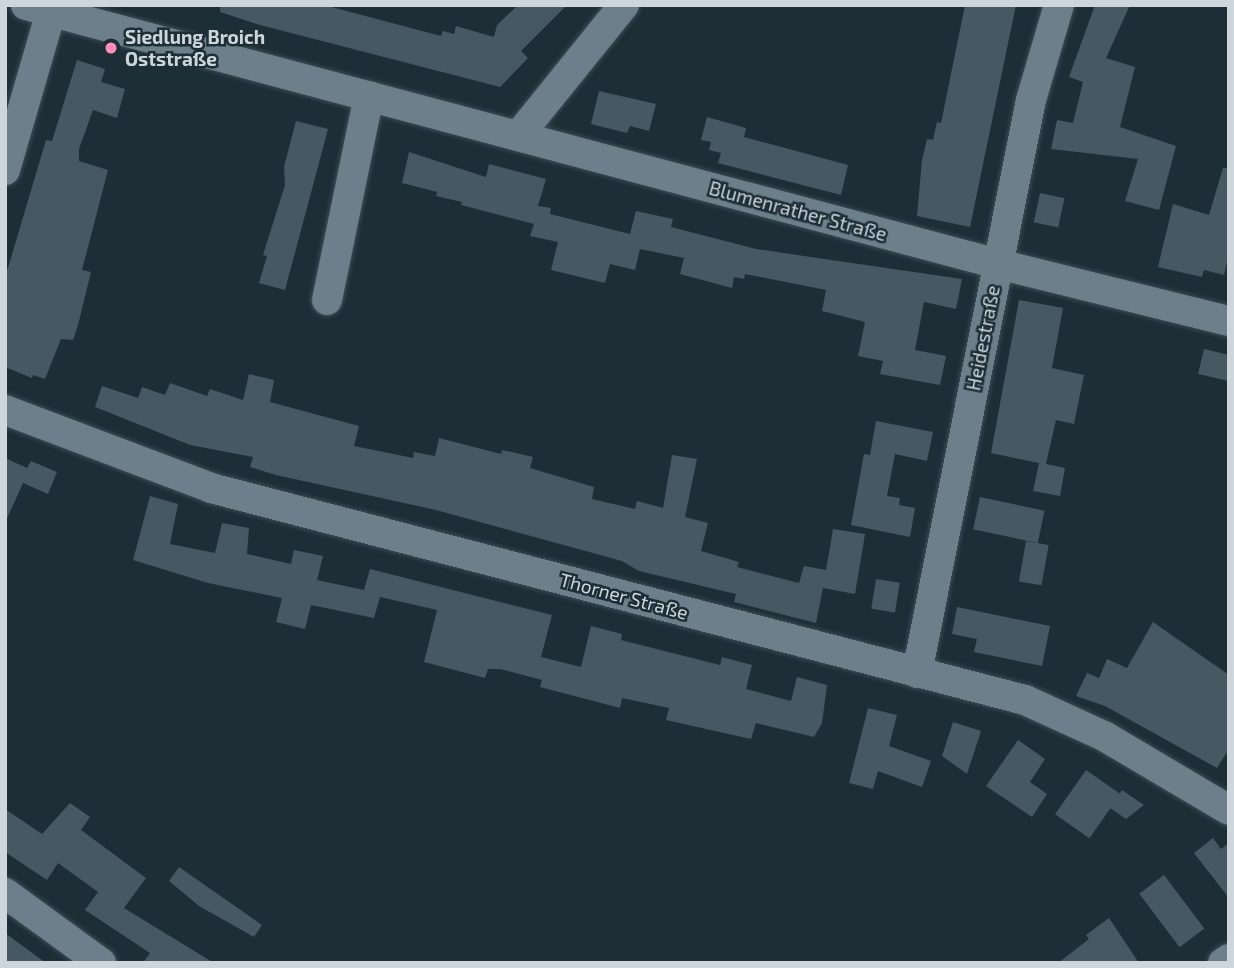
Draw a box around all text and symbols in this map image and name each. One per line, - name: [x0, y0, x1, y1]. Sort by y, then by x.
- place label: Siedlung Broich Oststraße: [125, 26, 265, 70]
- marker: Siedlung Broich Oststraße: [103, 40, 119, 56]
- street label: Blumenrather Straße: [706, 176, 890, 246]
- street label: Heidestraße: [962, 283, 1004, 393]
- street label: Thorner Straße: [557, 568, 691, 624]

